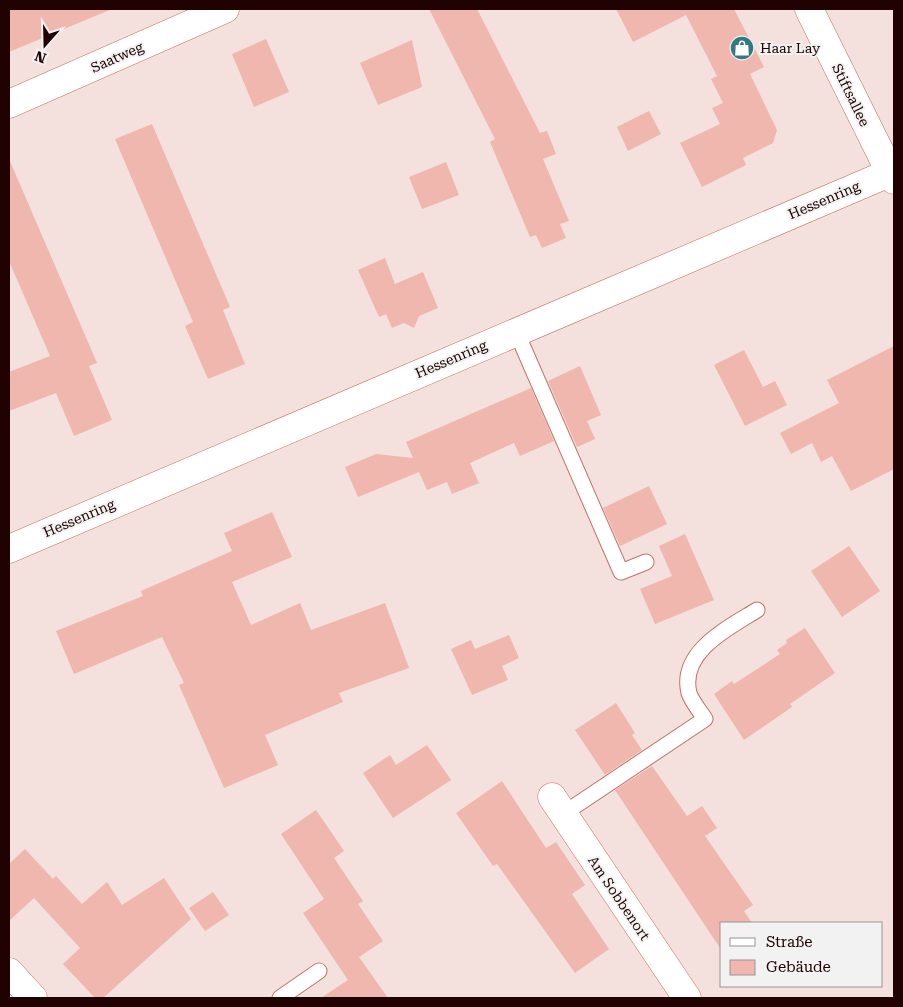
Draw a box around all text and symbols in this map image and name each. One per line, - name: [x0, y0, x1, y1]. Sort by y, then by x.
- north arrow: [20, 20, 70, 70]
- shop icon: Haar Lay: [729, 35, 755, 61]
- street label: Saatweg: [88, 38, 146, 76]
- place label: Haar Lay: [760, 40, 821, 56]
- text: N: [33, 48, 48, 67]
- street label: Stiftsallee: [829, 61, 873, 129]
- street label: Hessenring: [786, 178, 862, 222]
- street label: Hessenring: [413, 337, 489, 381]
- street label: Hessenring: [41, 496, 117, 540]
- street label: Am Sobbenort: [585, 853, 653, 943]
- legend: [720, 922, 883, 987]
- text: Straße: [766, 933, 813, 951]
- text: Gebäude: [766, 958, 831, 976]

